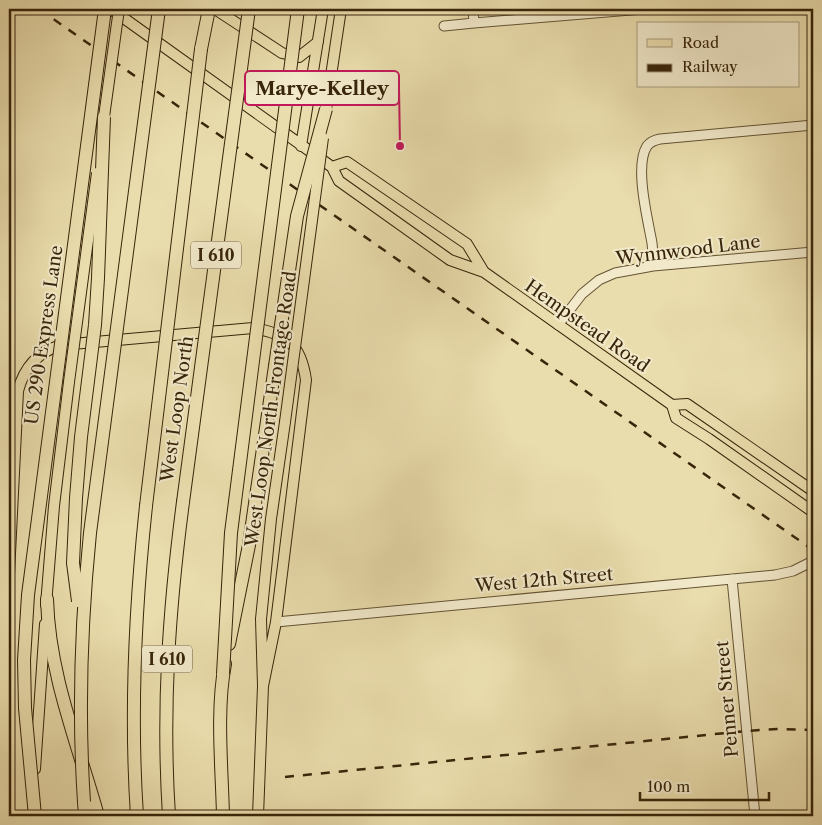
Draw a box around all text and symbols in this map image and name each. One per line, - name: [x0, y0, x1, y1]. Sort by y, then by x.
- legend: [637, 22, 800, 88]
- text: Road: [682, 33, 719, 52]
- text: Railway: [682, 57, 738, 76]
- callout: Marye-Kelley: [245, 71, 399, 105]
- text: Marye-Kelley: [255, 77, 390, 100]
- street label: Wynnwood Lane: [613, 230, 762, 270]
- road number: I 610: [191, 242, 241, 268]
- street label: US 290 Express Lane: [21, 244, 67, 426]
- street label: West Loop North Frontage Road: [241, 270, 301, 549]
- street label: Hempstead Road: [521, 275, 654, 377]
- street label: West Loop North: [156, 334, 198, 485]
- street label: West 12th Street: [473, 563, 615, 597]
- street label: Penner Street: [711, 639, 743, 758]
- road number: I 610: [142, 646, 192, 672]
- scale bar: [640, 770, 768, 802]
- text: 100 m: [647, 777, 690, 796]

